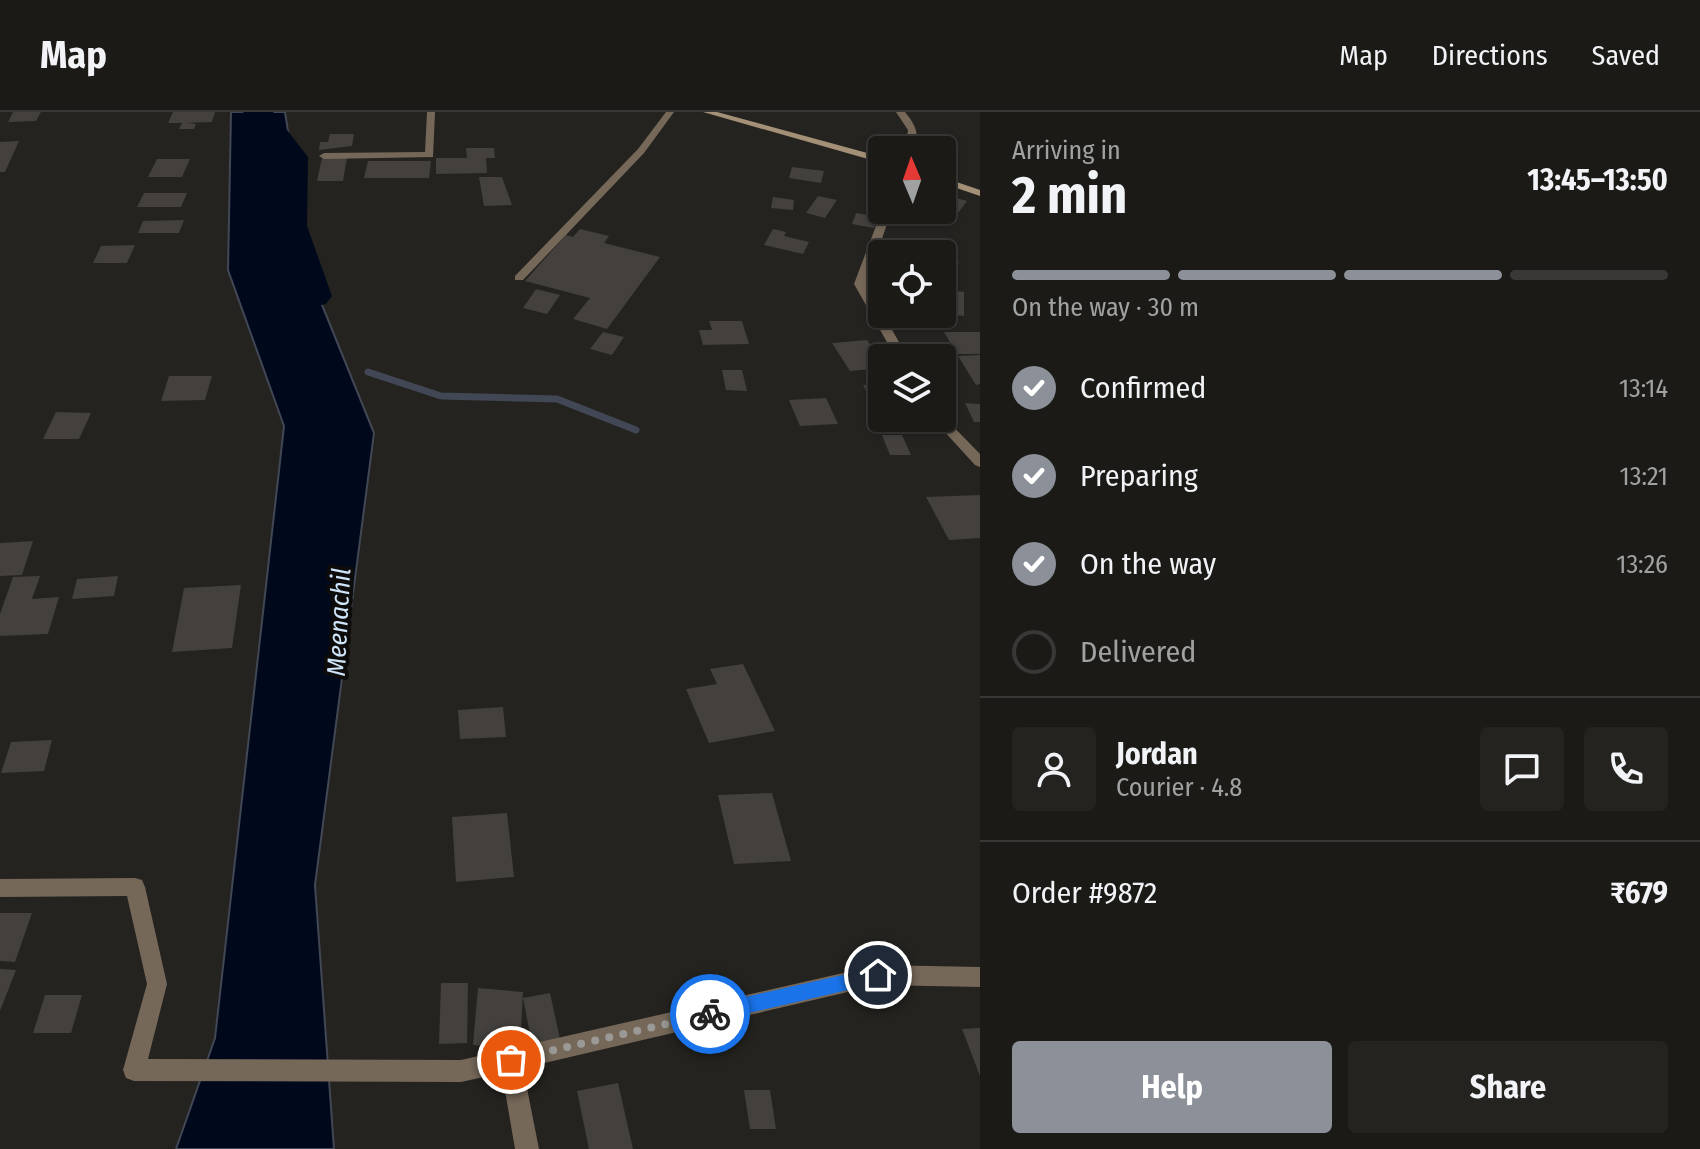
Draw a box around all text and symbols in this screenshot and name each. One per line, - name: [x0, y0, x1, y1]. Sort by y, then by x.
- text: Map: [40, 32, 107, 78]
- text: Map: [1339, 39, 1388, 72]
- text: Directions: [1432, 39, 1548, 72]
- text: Saved: [1592, 39, 1660, 72]
- text: Arriving in: [1012, 135, 1121, 166]
- north arrow: [868, 136, 956, 224]
- map controls: [868, 136, 956, 432]
- text: 13:45–13:50: [1527, 162, 1668, 198]
- text: 2 min: [1012, 164, 1127, 227]
- button: locate: [868, 240, 956, 328]
- text: On the way · 30 m: [1012, 292, 1199, 323]
- button: layers: [868, 344, 956, 432]
- icon: check: [1012, 366, 1056, 410]
- text: Confirmed: [1080, 370, 1206, 406]
- text: 13:14: [1619, 373, 1668, 404]
- icon: check: [1012, 454, 1056, 498]
- text: Preparing: [1080, 458, 1198, 494]
- text: 13:21: [1620, 461, 1668, 492]
- icon: check: [1012, 542, 1056, 586]
- text: On the way: [1080, 546, 1216, 582]
- text: 13:26: [1616, 549, 1668, 580]
- water label: Meenachil: [321, 567, 357, 677]
- text: Delivered: [1080, 634, 1196, 670]
- button: person: [1012, 727, 1096, 811]
- button: chat: [1480, 727, 1564, 811]
- button: phone: [1584, 727, 1668, 811]
- text: Jordan: [1116, 736, 1198, 772]
- text: Courier · 4.8: [1116, 772, 1242, 803]
- text: Order #9872: [1012, 875, 1157, 911]
- text: ₹679: [1610, 875, 1668, 911]
- pin: [844, 941, 912, 1009]
- icon: home: [856, 953, 900, 997]
- courier: [670, 974, 750, 1054]
- icon: bike: [688, 992, 732, 1036]
- pin: [477, 1026, 545, 1094]
- icon: bag: [489, 1038, 533, 1082]
- button: Help: [1012, 1041, 1332, 1133]
- button: Share: [1348, 1041, 1668, 1133]

